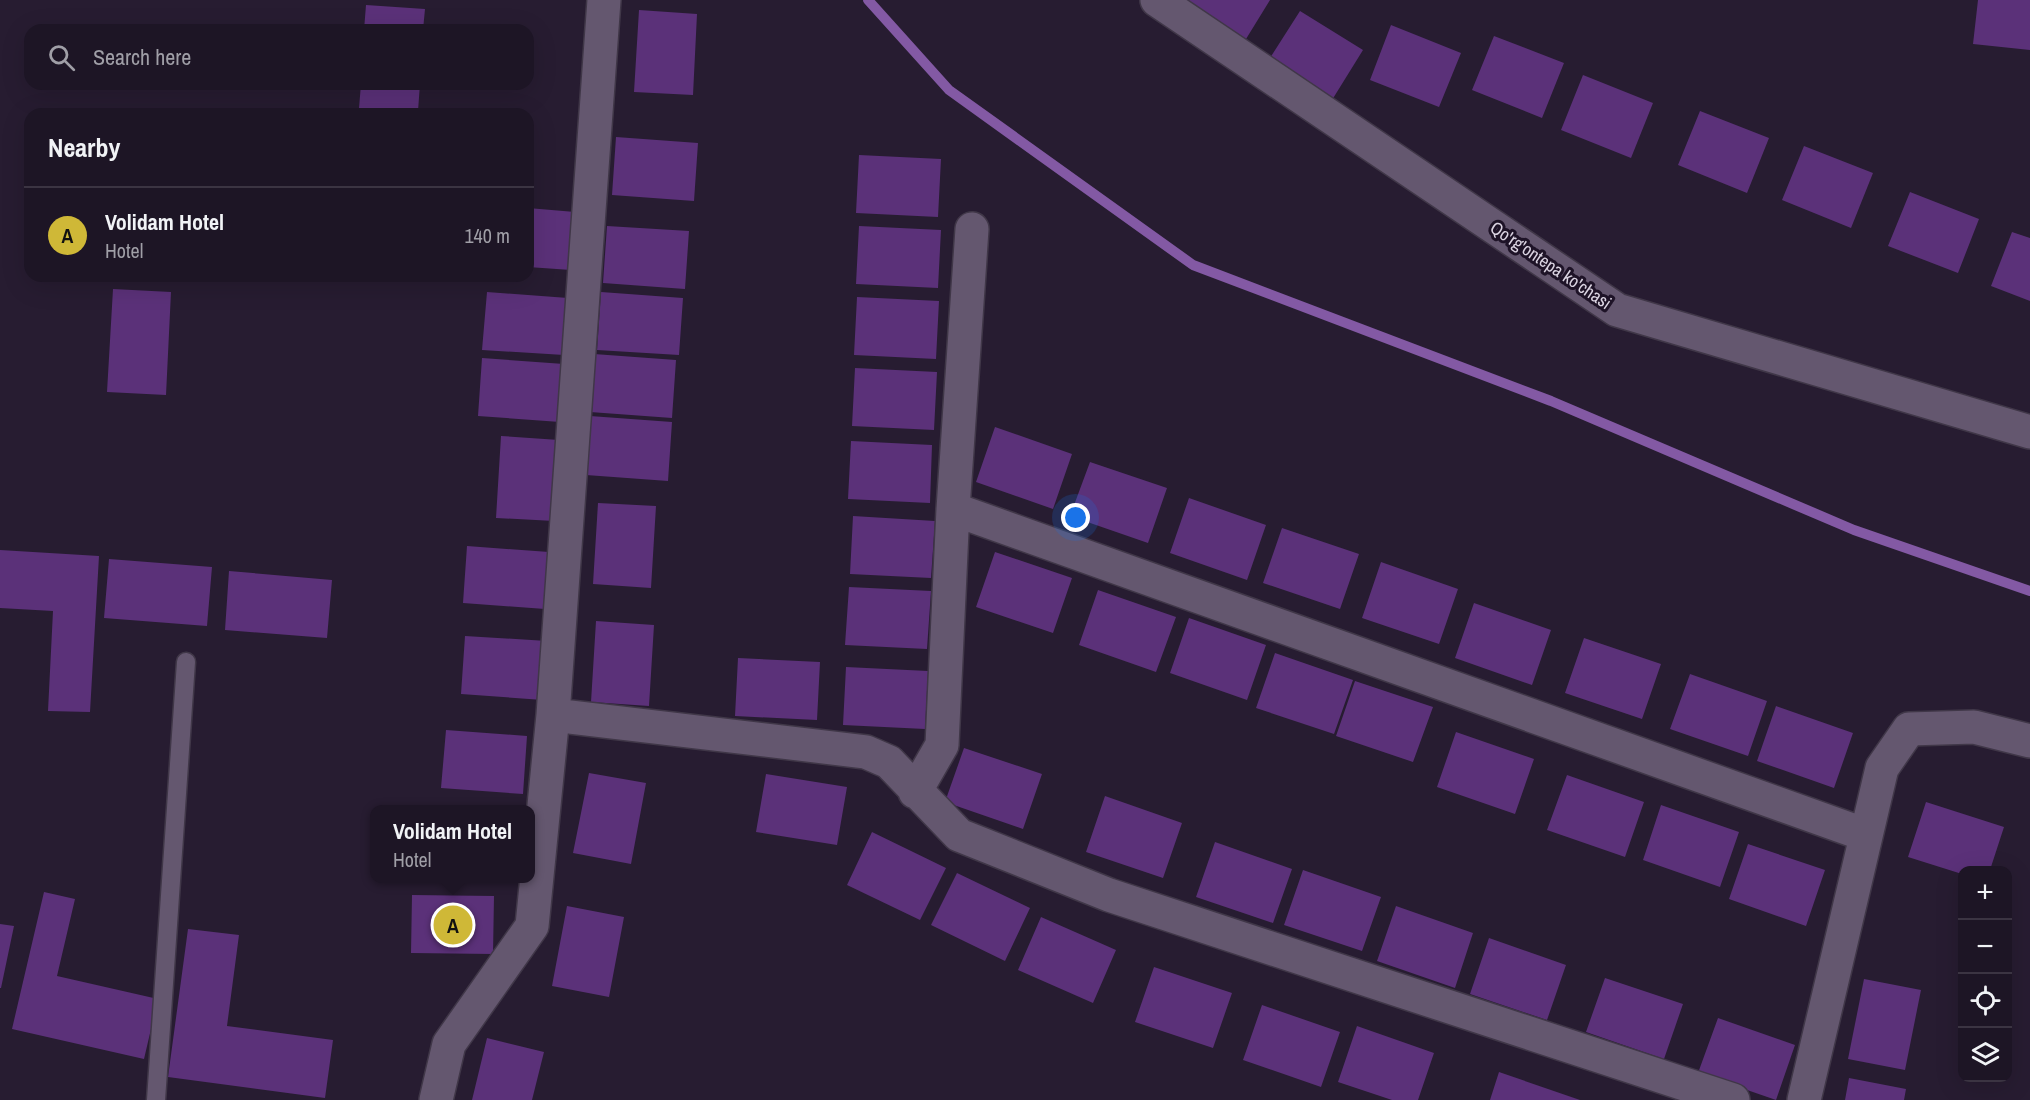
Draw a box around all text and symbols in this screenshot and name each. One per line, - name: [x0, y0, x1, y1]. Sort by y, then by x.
- search box: [24, 24, 534, 90]
- icon: search: [45, 41, 78, 74]
- text: Search here: [93, 42, 191, 72]
- text: Nearby: [48, 130, 120, 165]
- text: Volidam Hotel: [105, 207, 224, 237]
- street label: Qo'rg'ontepa ko'chasi: [1485, 215, 1617, 315]
- text: A: [62, 222, 73, 249]
- text: 140 m: [464, 222, 510, 249]
- text: Hotel: [105, 237, 143, 264]
- your location: [1061, 503, 1090, 532]
- popup: [370, 805, 535, 883]
- text: Volidam Hotel: [393, 816, 512, 846]
- text: Hotel: [393, 846, 431, 873]
- map controls: [1958, 866, 2012, 1082]
- button: +: [1958, 866, 2012, 920]
- pin: A: [434, 902, 472, 948]
- button: −: [1958, 920, 2012, 974]
- button: locate: [1958, 974, 2012, 1028]
- button: layers: [1958, 1028, 2012, 1082]

